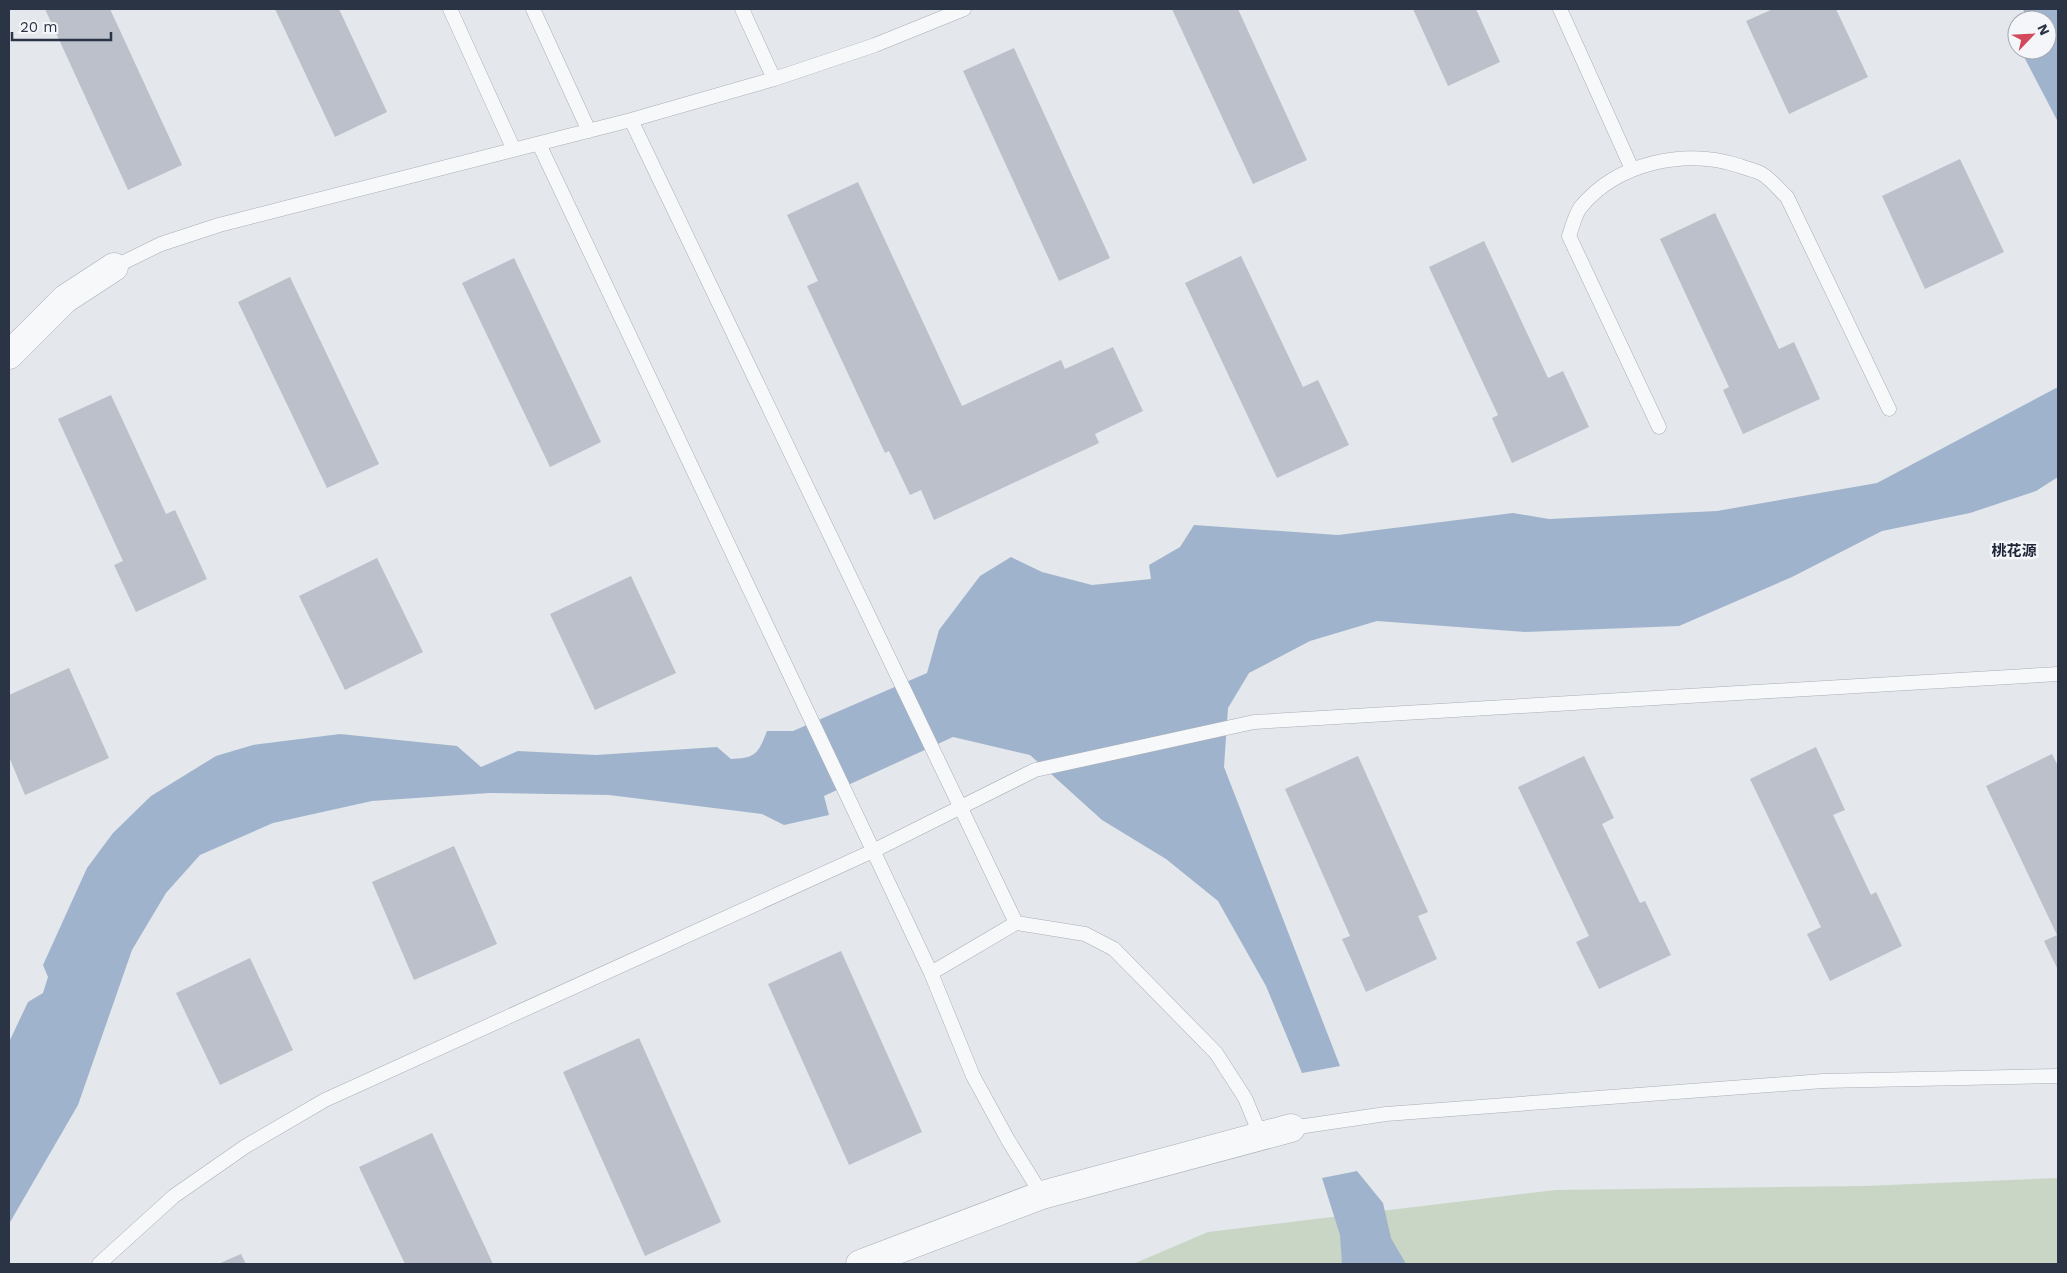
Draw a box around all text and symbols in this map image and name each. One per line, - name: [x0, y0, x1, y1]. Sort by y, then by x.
- scale bar: [12, 10, 111, 42]
- north arrow: [2007, 10, 2057, 60]
- text: 20 m: [20, 18, 58, 36]
- text: N: [2034, 21, 2053, 38]
- district label: 桃花源: [1991, 542, 2037, 560]

